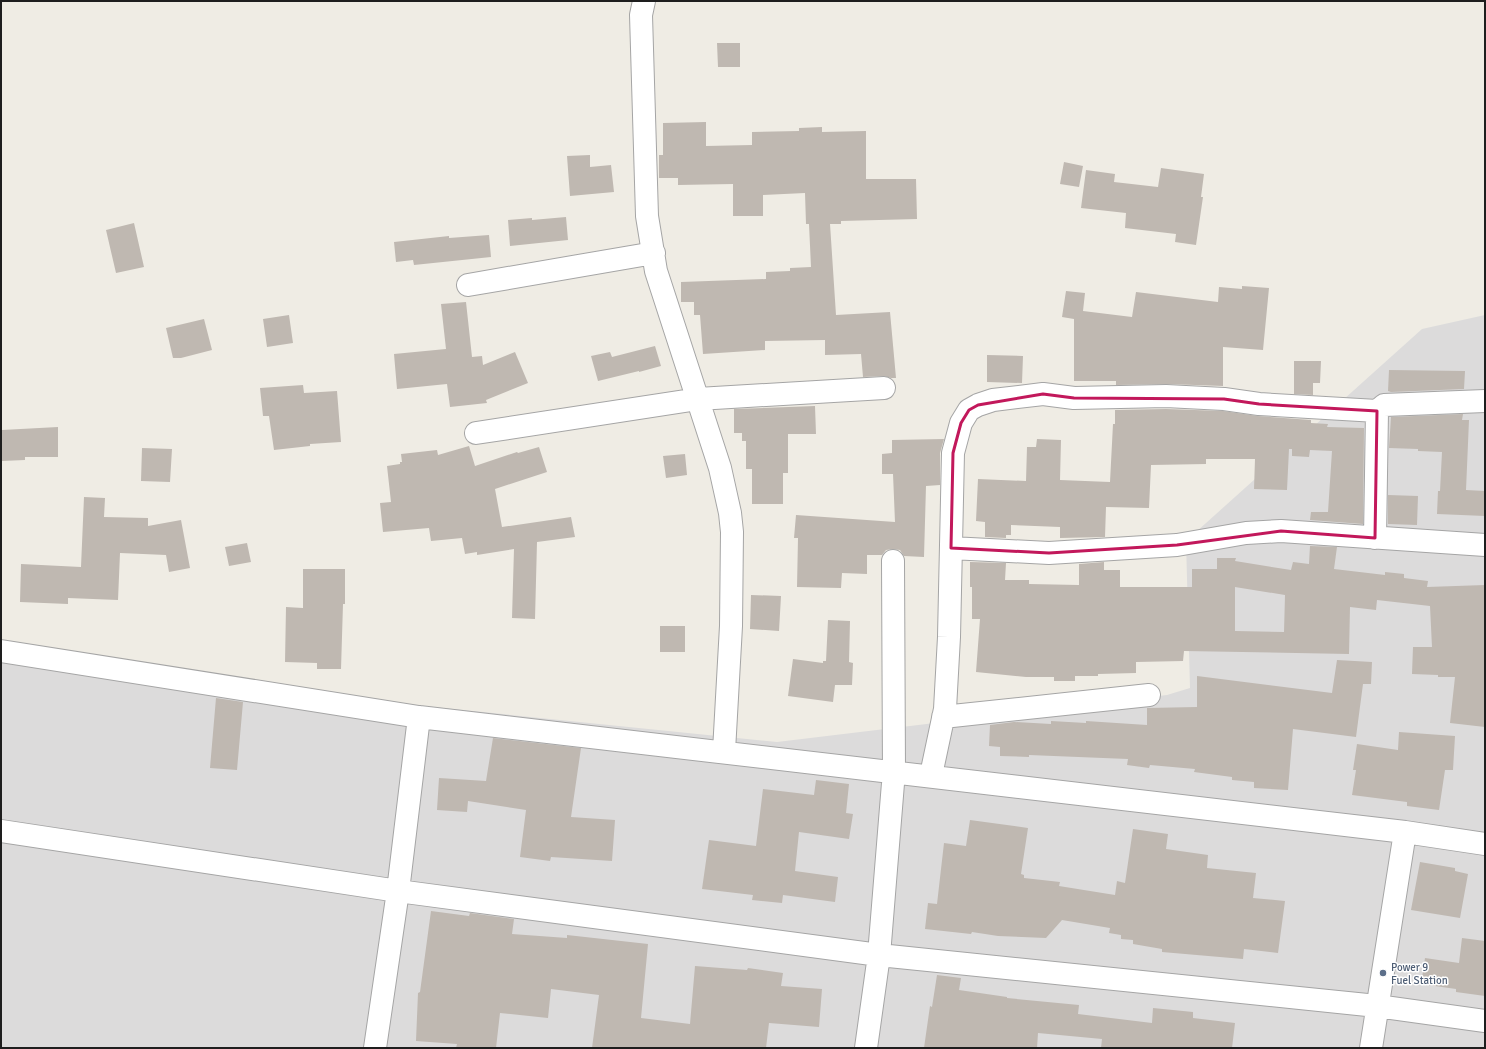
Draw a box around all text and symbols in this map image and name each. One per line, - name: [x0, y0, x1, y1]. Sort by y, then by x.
- place label: Power 9 Fuel Station: [1391, 961, 1448, 987]
- marker: Power 9 Fuel Station: [1378, 968, 1388, 978]

